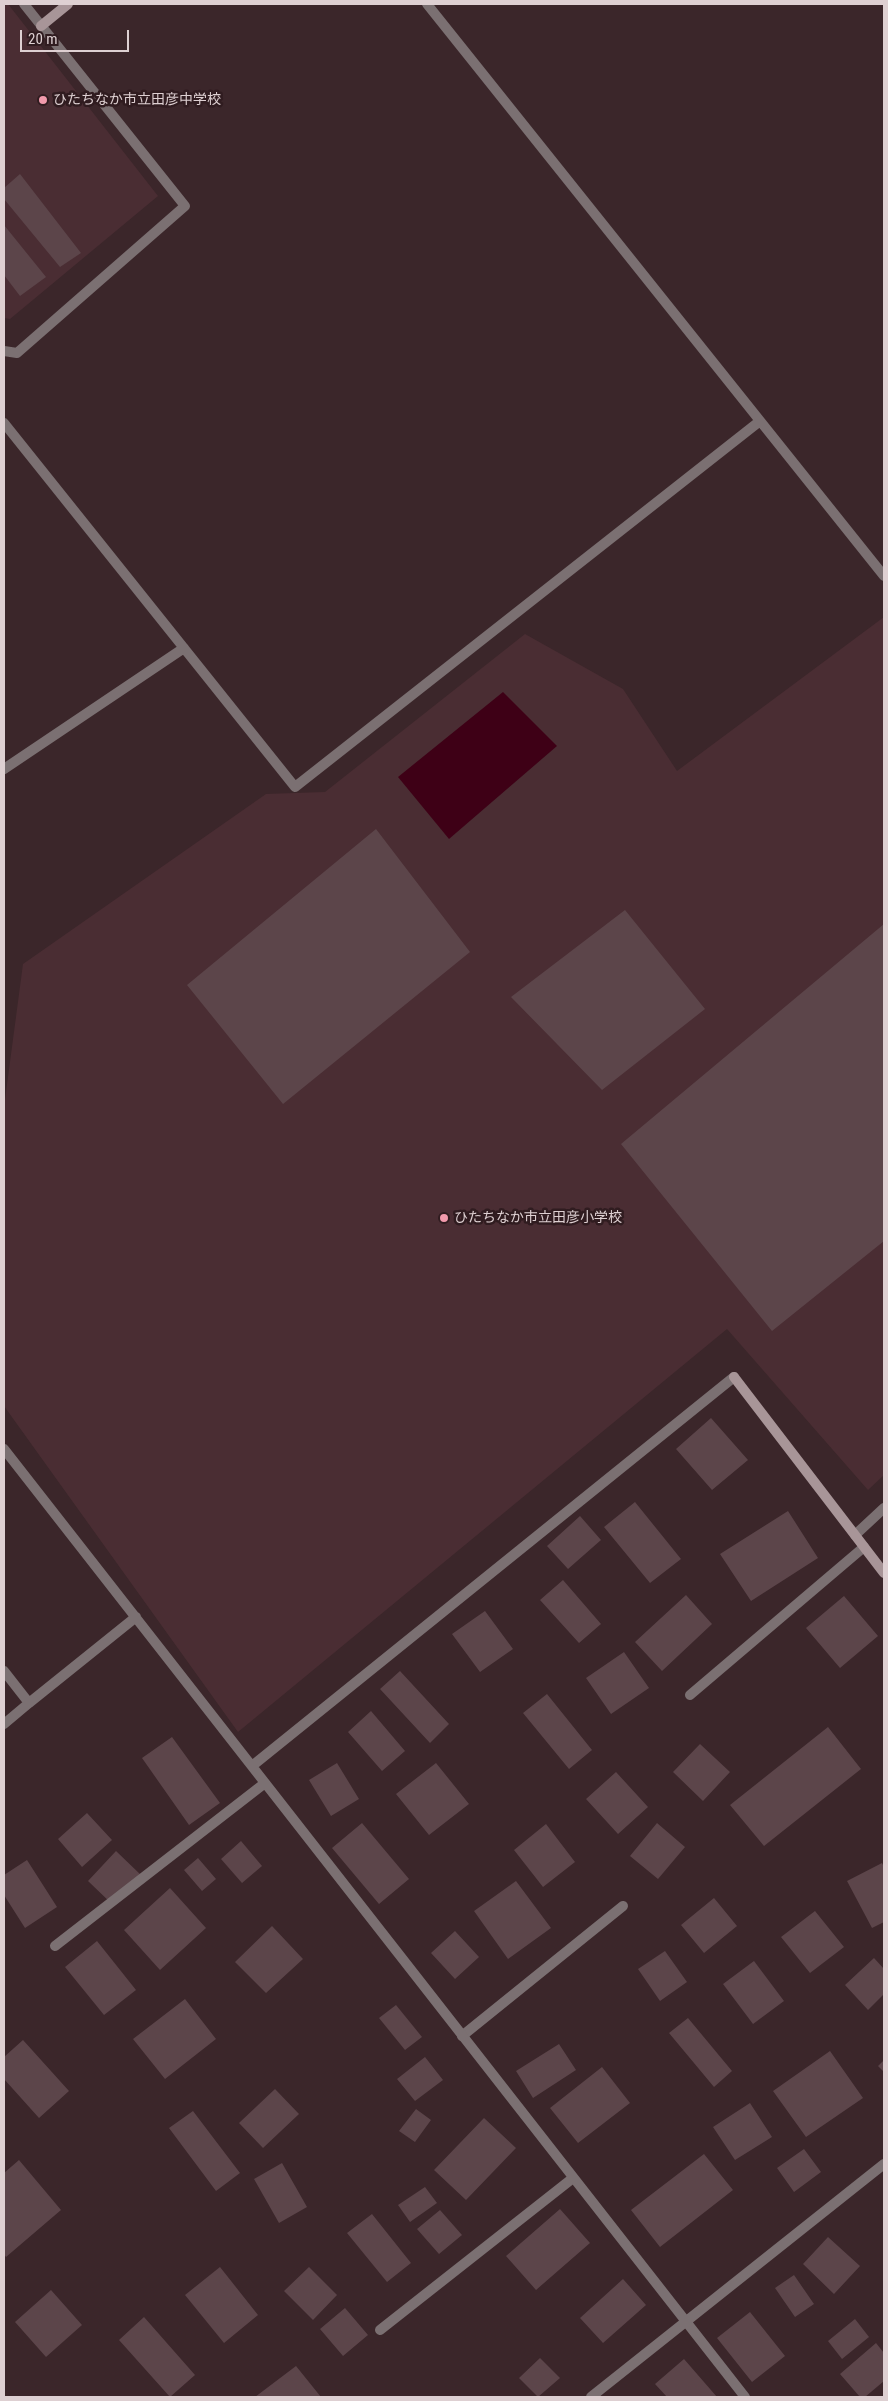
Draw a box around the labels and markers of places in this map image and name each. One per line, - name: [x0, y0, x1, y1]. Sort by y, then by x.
- place label: ひたちなか市立田彦中学校: [53, 92, 221, 108]
- marker: ひたちなか市立田彦中学校: [37, 94, 49, 106]
- place label: ひたちなか市立田彦小学校: [454, 1210, 622, 1226]
- marker: ひたちなか市立田彦小学校: [438, 1212, 450, 1224]

